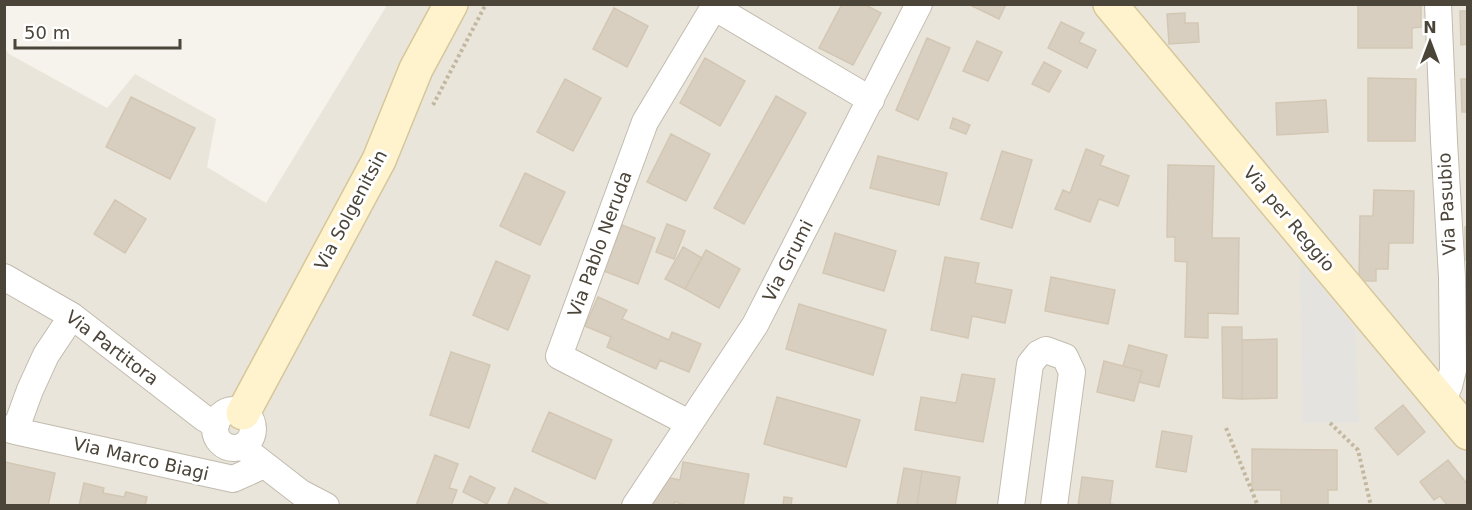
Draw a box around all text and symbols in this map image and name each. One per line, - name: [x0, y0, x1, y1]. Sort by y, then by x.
- scale bar: [15, 12, 180, 50]
- north arrow: [1400, 12, 1460, 72]
- text: N: [1423, 18, 1437, 37]
- text: 50 m: [24, 22, 70, 43]
- street label: Via Solgenitsin: [310, 146, 391, 273]
- street label: Via Pasubio: [1433, 152, 1460, 256]
- street label: Via per Reggio: [1239, 162, 1340, 276]
- street label: Via Pablo Neruda: [563, 168, 636, 320]
- street label: Via Grumi: [758, 216, 817, 305]
- street label: Via Partitora: [62, 306, 163, 389]
- street label: Via Marco Biagi: [71, 433, 211, 484]

